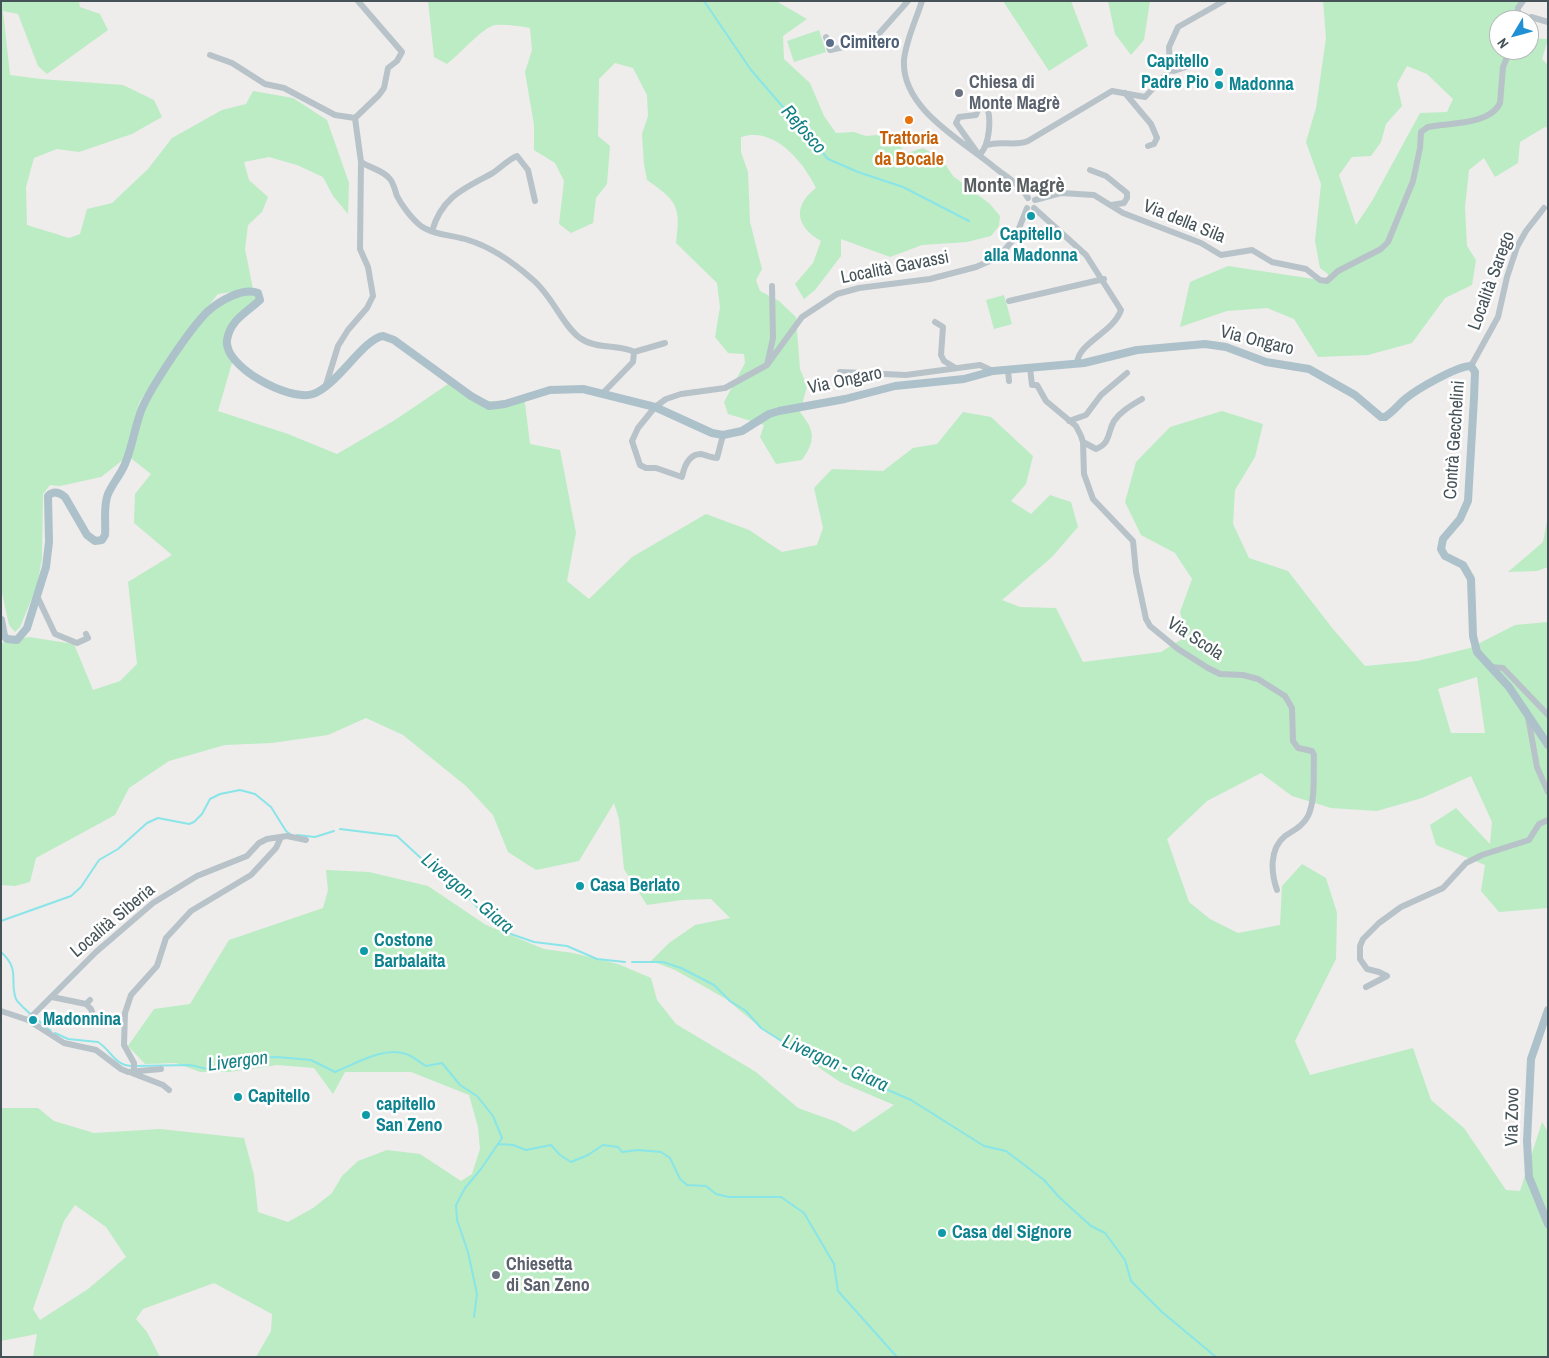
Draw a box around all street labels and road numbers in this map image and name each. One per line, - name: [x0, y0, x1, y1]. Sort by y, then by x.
- street label: Via della Sila: [1140, 196, 1228, 248]
- street label: Località Sarego: [1464, 229, 1520, 333]
- street label: Località Gavassi: [839, 247, 951, 289]
- street label: Via Ongaro: [1218, 321, 1296, 361]
- street label: Via Ongaro: [806, 363, 884, 399]
- street label: Contrà Gecchelini: [1440, 380, 1470, 500]
- street label: Via Scola: [1163, 613, 1227, 665]
- street label: Località Siberia: [66, 879, 160, 963]
- street label: Via Zovo: [1502, 1087, 1524, 1147]

